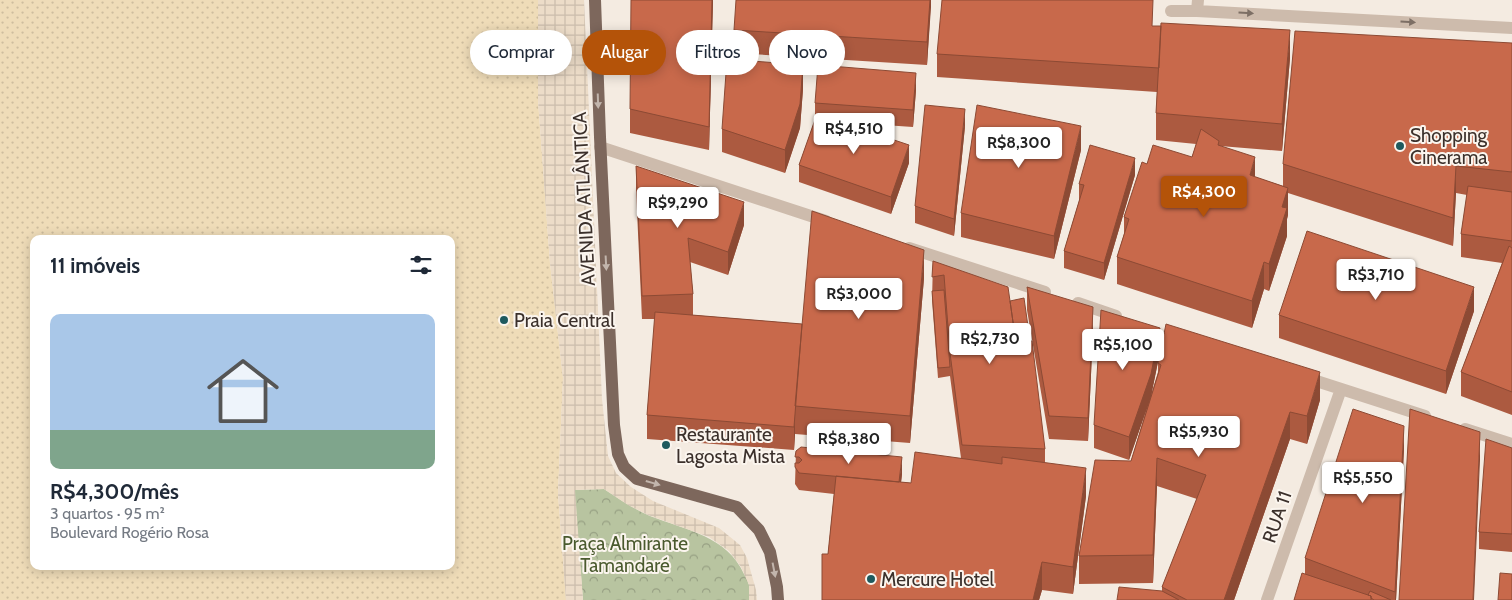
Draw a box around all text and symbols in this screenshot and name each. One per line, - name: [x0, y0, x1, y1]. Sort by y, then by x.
- one-way arrow: [1238, 10, 1254, 18]
- one-way arrow: [1401, 18, 1417, 26]
- chip: Comprar: [470, 30, 572, 75]
- chip: Alugar: [582, 30, 666, 75]
- chip: Filtros: [676, 30, 759, 75]
- chip: Novo: [769, 30, 845, 75]
- one-way arrow: [595, 93, 603, 109]
- street label: AVENIDA ATLÂNTICA: [567, 111, 600, 287]
- pin: R$4,510: [808, 112, 900, 155]
- text: R$4,510: [825, 119, 883, 138]
- place label: Shopping Cinerama: [1410, 124, 1488, 169]
- pin: R$8,300: [973, 126, 1065, 169]
- text: R$8,300: [987, 133, 1051, 152]
- marker: Shopping Cinerama: [1394, 140, 1406, 152]
- pin: R$4,300: [1158, 176, 1250, 218]
- text: R$4,300: [1172, 182, 1236, 201]
- pin: R$9,290: [632, 186, 724, 229]
- text: R$9,290: [648, 193, 708, 212]
- icon: filters: [407, 251, 435, 279]
- text: 11 imóveis: [50, 253, 140, 278]
- one-way arrow: [603, 256, 611, 272]
- pin: R$3,710: [1330, 258, 1422, 301]
- text: R$3,710: [1348, 265, 1405, 284]
- pin: R$3,000: [813, 278, 905, 320]
- text: R$3,000: [826, 284, 892, 303]
- place label: Praia Central: [514, 309, 615, 332]
- marker: Praia Central: [498, 314, 510, 326]
- pin: R$2,730: [944, 322, 1036, 365]
- pin: R$5,100: [1077, 328, 1169, 371]
- text: R$2,730: [960, 329, 1020, 348]
- text: R$5,100: [1093, 335, 1153, 354]
- icon: home: [198, 346, 288, 436]
- pin: R$5,930: [1153, 416, 1245, 458]
- pin: R$8,380: [803, 422, 895, 465]
- text: R$5,930: [1169, 422, 1229, 441]
- place label: Restaurante Lagosta Mista: [676, 423, 785, 468]
- text: R$8,380: [818, 429, 880, 448]
- marker: Restaurante Lagosta Mista: [660, 439, 672, 451]
- pin: R$5,550: [1317, 462, 1409, 504]
- text: R$5,550: [1333, 468, 1393, 487]
- text: R$4,300/mês: [50, 479, 179, 504]
- one-way arrow: [645, 480, 660, 488]
- street label: RUA 11: [1257, 488, 1297, 546]
- text: 3 quartos · 95 m²: [50, 504, 165, 523]
- text: Boulevard Rogério Rosa: [50, 523, 209, 542]
- park label: Praça Almirante Tamandaré: [562, 532, 688, 577]
- one-way arrow: [770, 562, 778, 578]
- place label: Mercure Hotel: [881, 568, 995, 591]
- marker: Mercure Hotel: [865, 573, 877, 585]

